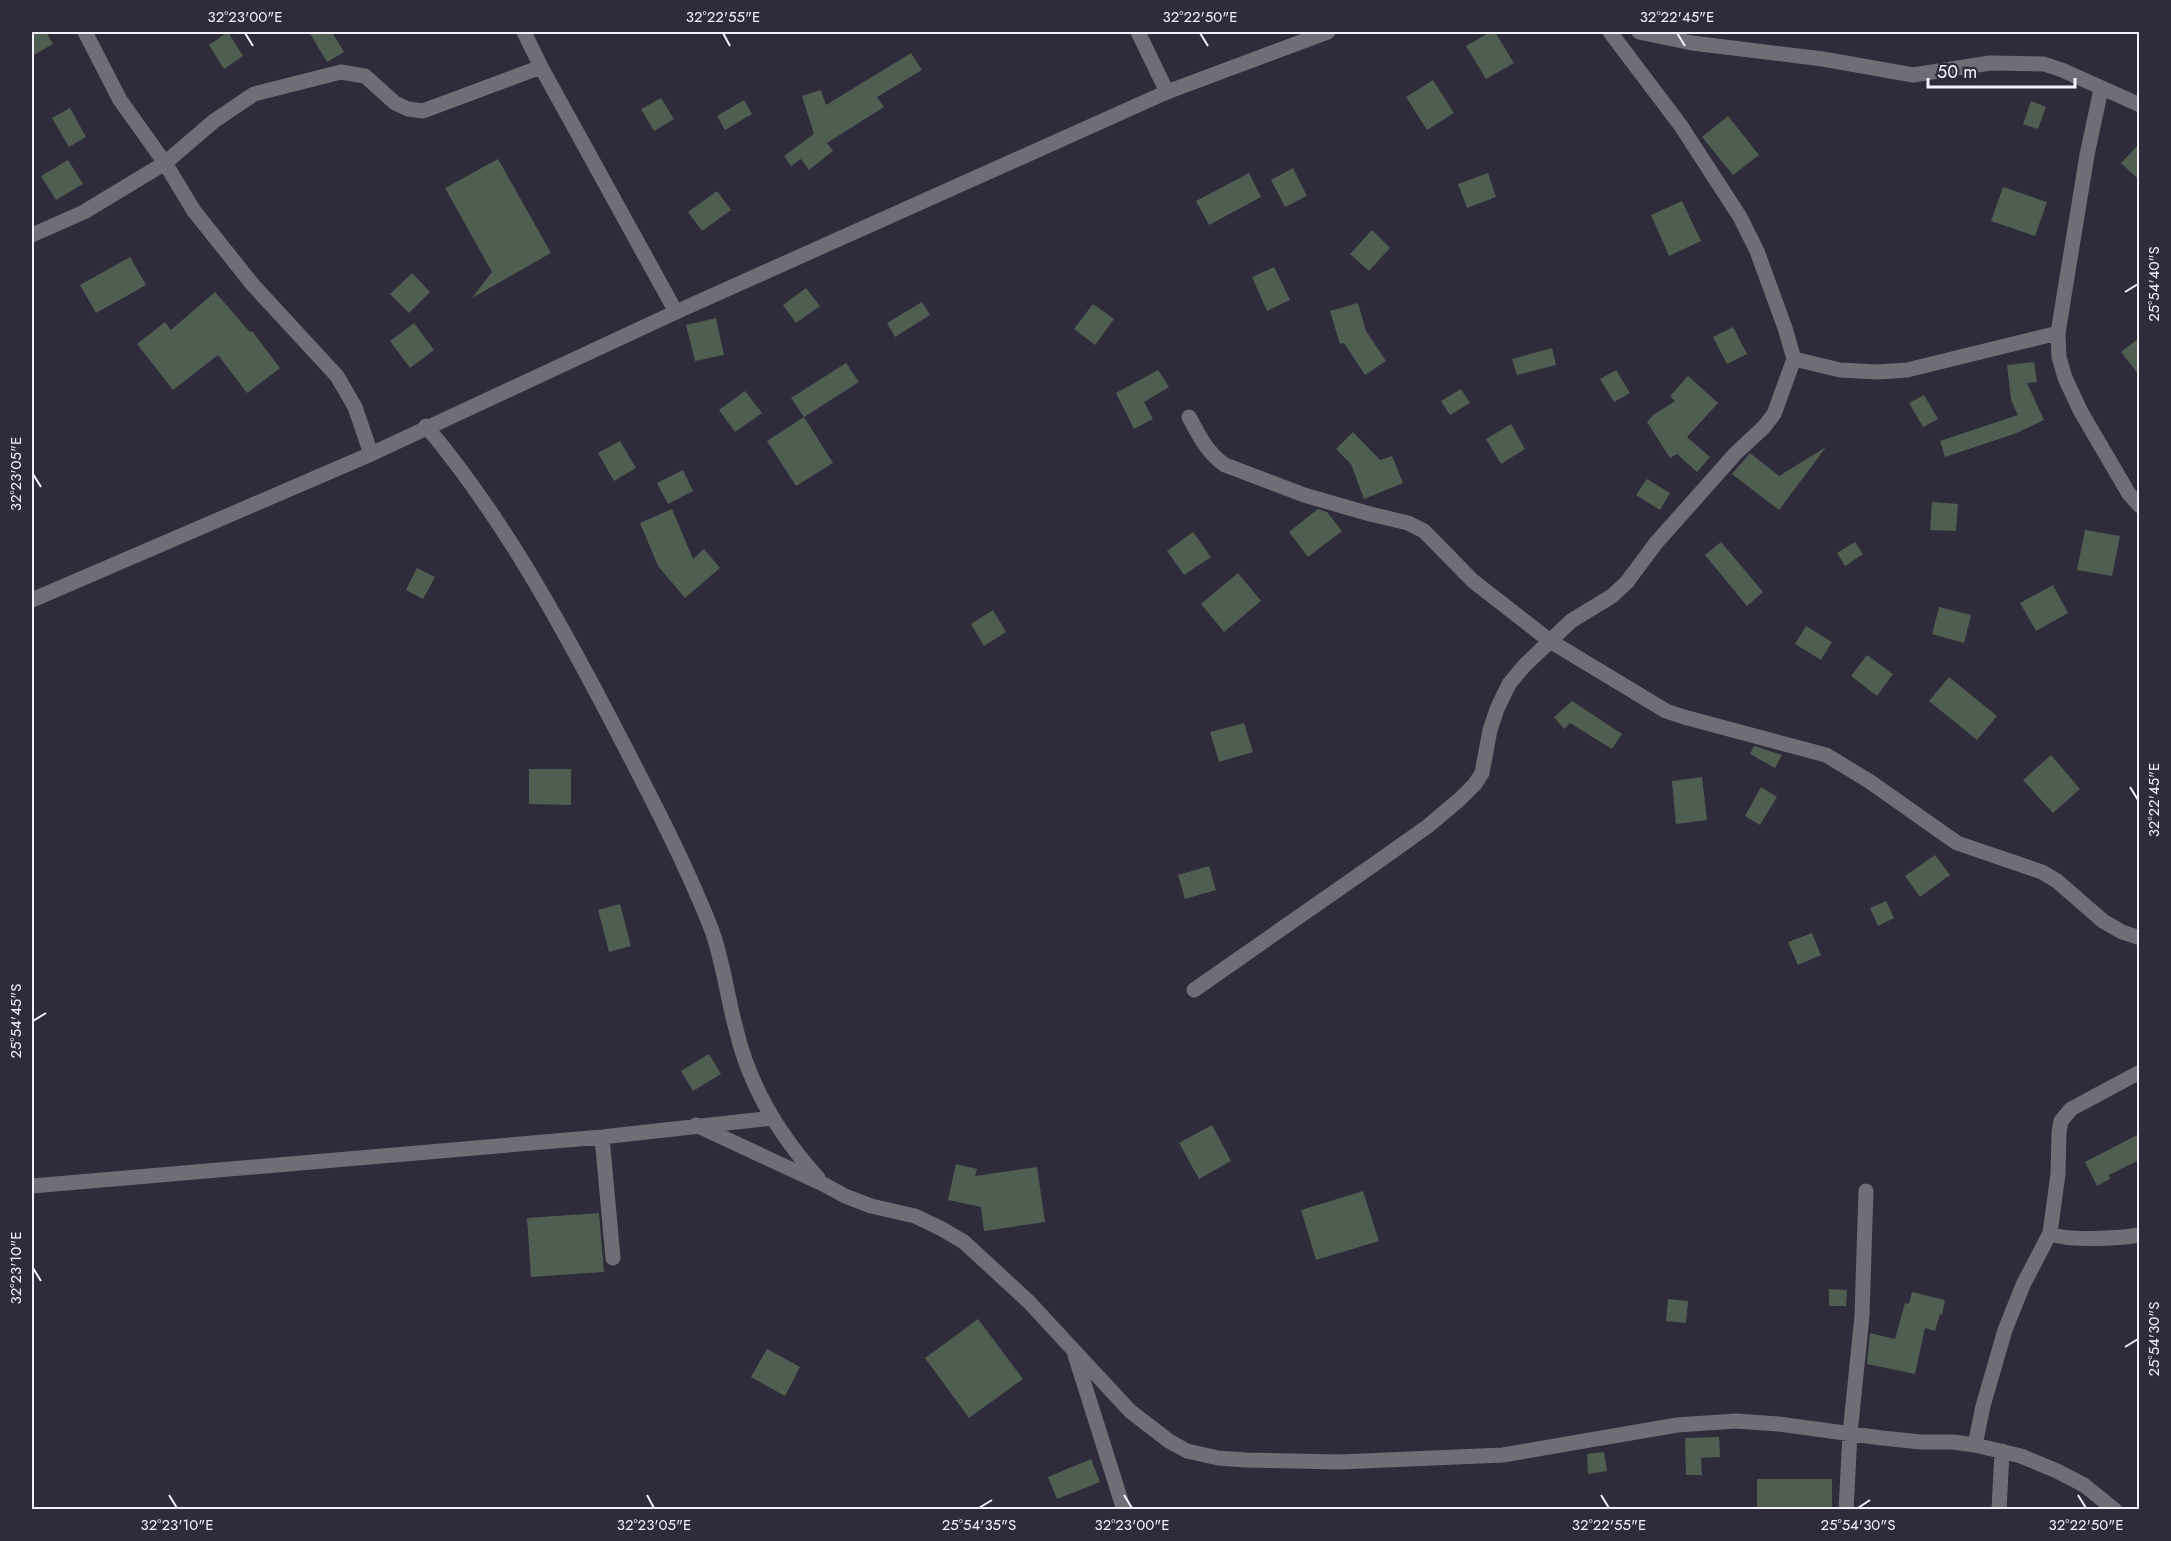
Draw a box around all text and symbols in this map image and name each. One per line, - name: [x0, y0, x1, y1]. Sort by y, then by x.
- text: 32°23'00"E: [207, 6, 283, 28]
- text: 32°22'55"E: [686, 6, 760, 28]
- text: 32°22'50"E: [1163, 6, 1237, 28]
- text: 32°22'45"E: [1640, 6, 1714, 28]
- scale bar: [1928, 51, 2075, 89]
- text: 50 m: [1937, 59, 1977, 85]
- text: 25°54'40"S: [2143, 246, 2165, 322]
- text: 32°23'05"E: [5, 437, 27, 511]
- text: 32°22'45"E: [2143, 763, 2165, 837]
- text: 25°54'45"S: [5, 983, 27, 1059]
- text: 32°23'10"E: [5, 1232, 27, 1304]
- text: 25°54'30"S: [2143, 1301, 2165, 1377]
- text: 32°23'10"E: [141, 1514, 213, 1536]
- text: 32°23'05"E: [617, 1514, 691, 1536]
- text: 25°54'35"S: [942, 1514, 1016, 1536]
- text: 32°23'00"E: [1094, 1514, 1170, 1536]
- text: 32°22'55"E: [1572, 1514, 1646, 1536]
- text: 25°54'30"S: [1820, 1514, 1896, 1536]
- text: 32°22'50"E: [2049, 1514, 2123, 1536]

